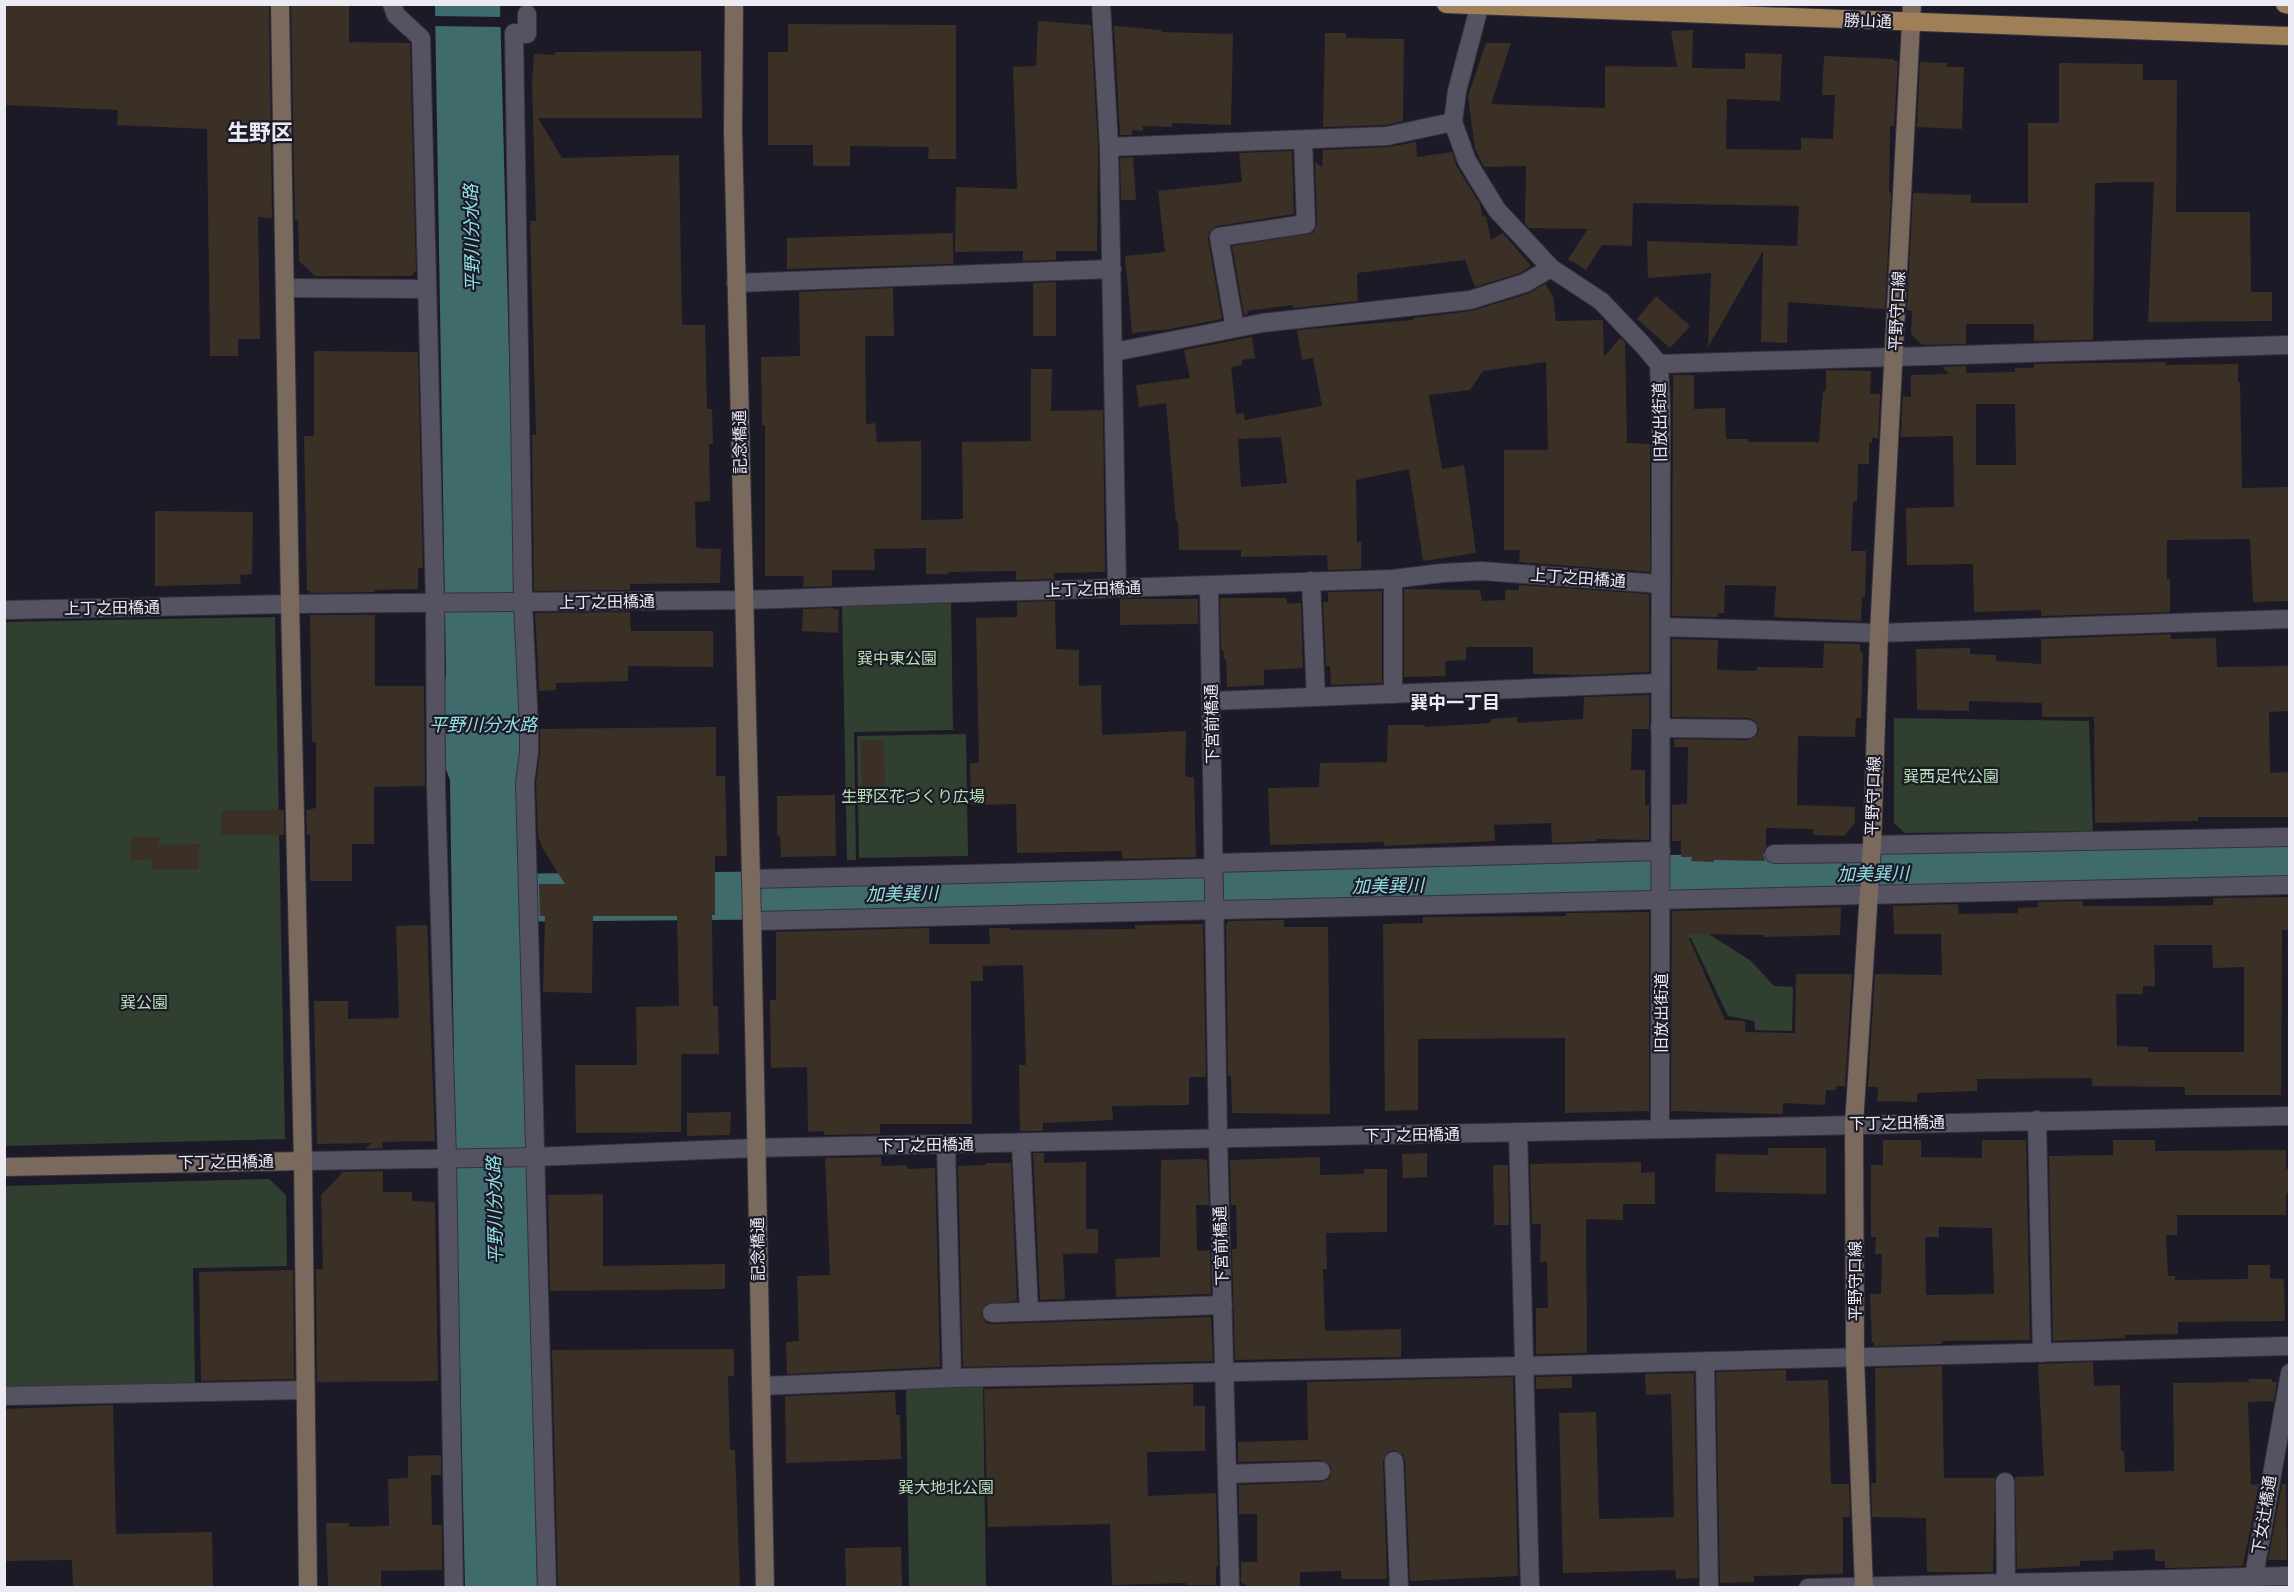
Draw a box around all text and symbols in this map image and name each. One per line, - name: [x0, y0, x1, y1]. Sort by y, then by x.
- street label: 勝山通: [1844, 11, 1892, 31]
- district label: 生野区: [227, 119, 293, 146]
- water label: 平野川分水路: [460, 182, 484, 292]
- street label: 平野守口線: [1885, 271, 1909, 351]
- street label: 旧放出街道: [1650, 382, 1670, 462]
- street label: 記念橋通: [730, 410, 750, 474]
- street label: 上丁之田橋通: [1529, 565, 1627, 591]
- street label: 上丁之田橋通: [1045, 578, 1141, 600]
- street label: 上丁之田橋通: [559, 592, 655, 612]
- street label: 上丁之田橋通: [64, 598, 160, 618]
- park label: 巽中東公園: [857, 649, 937, 668]
- street label: 下宮前橋通: [1202, 684, 1222, 764]
- district label: 巽中一丁目: [1410, 692, 1500, 714]
- water label: 平野川分水路: [429, 714, 539, 736]
- street label: 平野守口線: [1862, 756, 1884, 836]
- park label: 巽西足代公園: [1903, 767, 1999, 786]
- park label: 生野区花づくり広場: [841, 787, 985, 806]
- water label: 加美巽川: [1837, 862, 1911, 886]
- water label: 加美巽川: [1352, 874, 1426, 898]
- water label: 加美巽川: [866, 882, 940, 906]
- street label: 旧放出街道: [1652, 973, 1671, 1053]
- park label: 巽公園: [120, 993, 168, 1012]
- street label: 下丁之田橋通: [1849, 1113, 1945, 1133]
- street label: 下丁之田橋通: [1364, 1125, 1460, 1145]
- street label: 下丁之田橋通: [878, 1135, 974, 1155]
- street label: 下丁之田橋通: [178, 1152, 274, 1172]
- water label: 平野川分水路: [483, 1154, 507, 1264]
- street label: 下宮前橋通: [1210, 1206, 1232, 1286]
- street label: 記念橋通: [748, 1217, 768, 1281]
- street label: 平野守口線: [1846, 1241, 1865, 1321]
- street label: 下女辻橋通: [2248, 1474, 2280, 1556]
- park label: 巽大地北公園: [898, 1478, 994, 1497]

